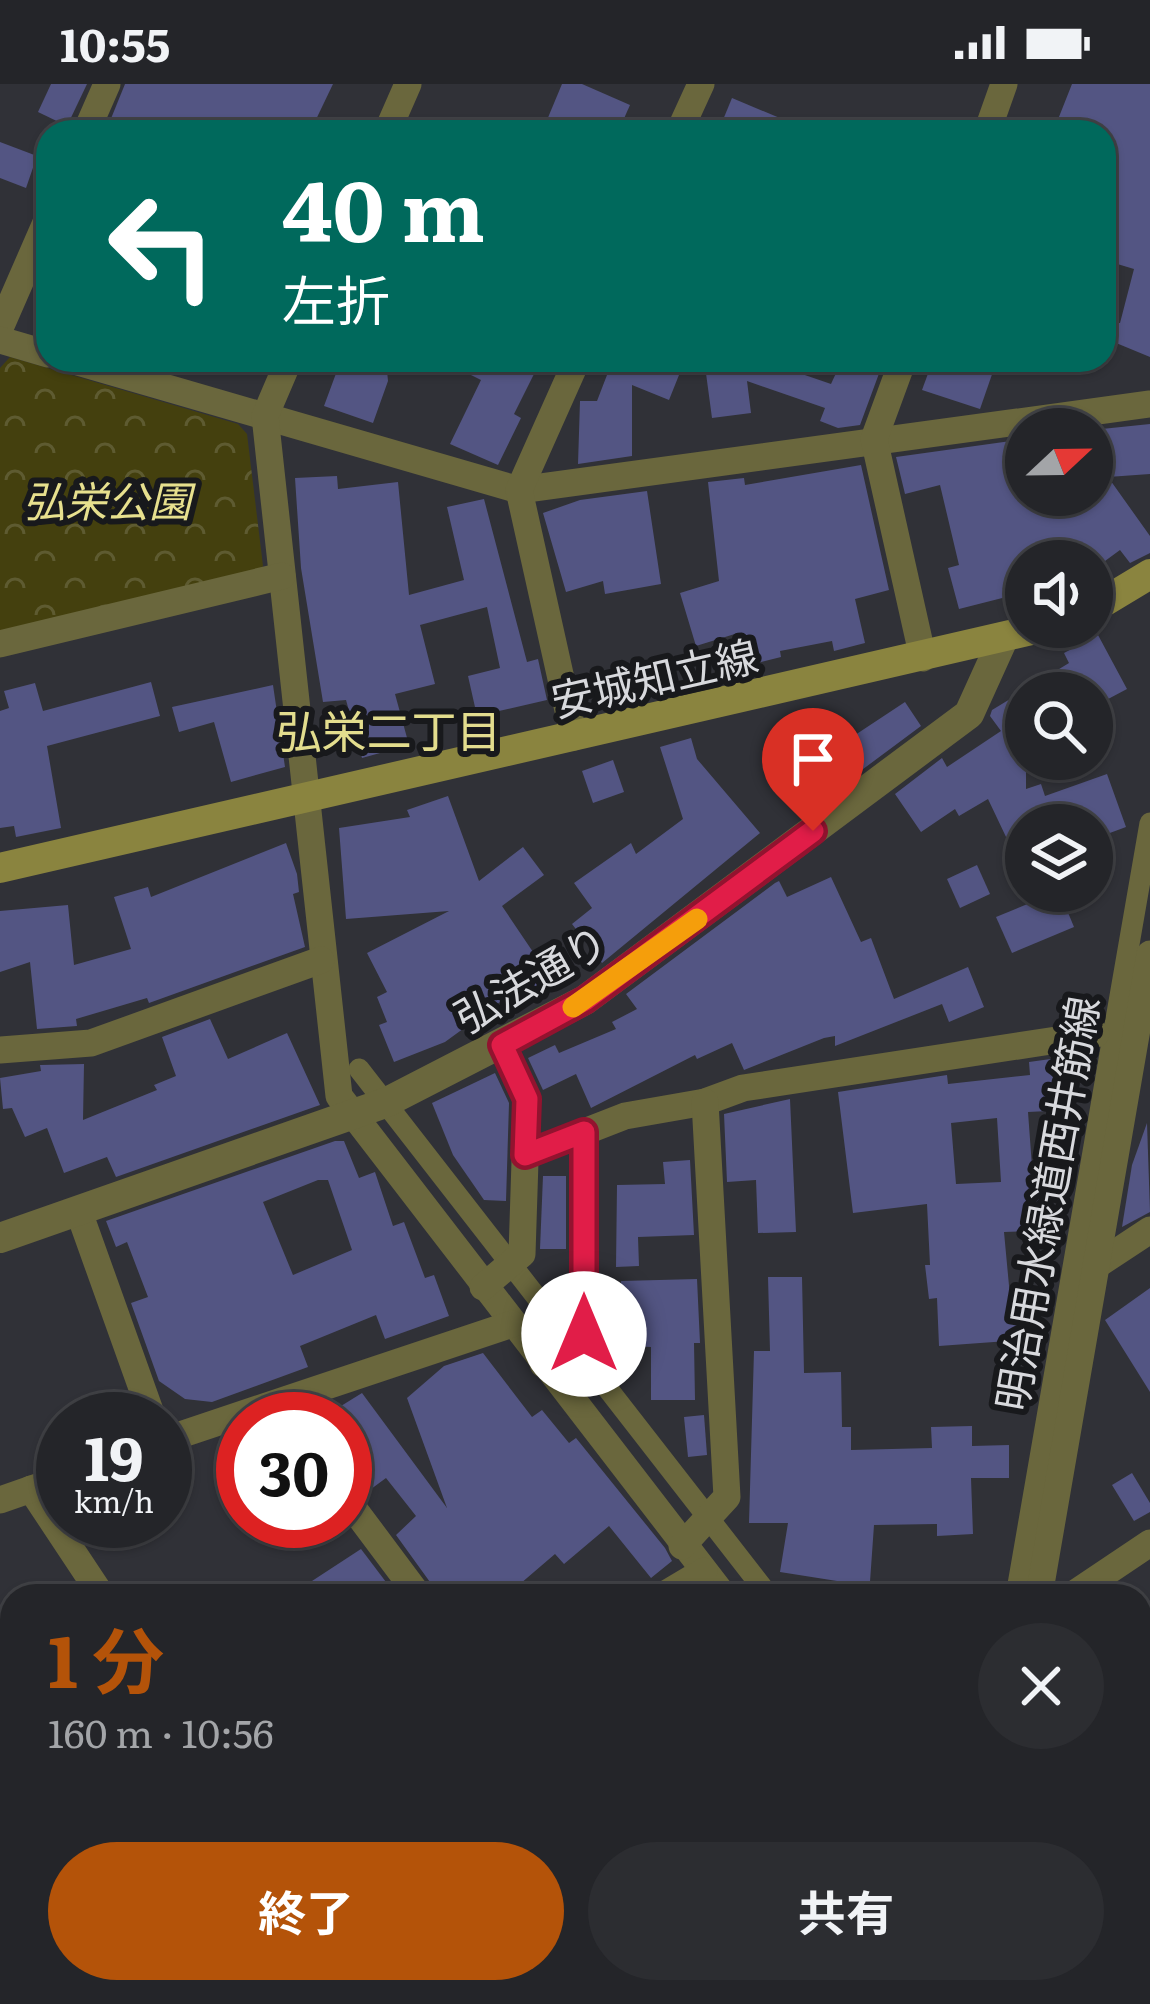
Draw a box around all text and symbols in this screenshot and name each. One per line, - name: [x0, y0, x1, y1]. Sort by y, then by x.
- text: 10:55: [60, 9, 170, 76]
- text: 40 m: [282, 143, 485, 268]
- icon: left: [84, 168, 240, 324]
- text: 左折: [282, 257, 390, 338]
- north arrow: [1005, 408, 1113, 516]
- map controls: [1005, 408, 1113, 912]
- park label: 弘栄公園: [23, 468, 196, 530]
- button: sound: [1005, 540, 1113, 648]
- street label: 安城知立線: [545, 622, 763, 730]
- button: search: [1005, 672, 1113, 780]
- district label: 弘栄二丁目: [276, 695, 502, 762]
- pin: [762, 708, 864, 831]
- icon: arrive: [780, 726, 846, 792]
- button: layers: [1005, 804, 1113, 912]
- street label: 弘法通り: [442, 908, 618, 1046]
- street label: 明治用水緑道西井筋線: [978, 991, 1112, 1415]
- position arrow: [521, 1271, 647, 1397]
- speed limit sign: 30: [216, 1392, 372, 1548]
- text: 19: [84, 1410, 144, 1499]
- text: km/h: [74, 1478, 154, 1522]
- text: 1 分: [48, 1603, 164, 1710]
- button: close: [978, 1623, 1104, 1749]
- text: 160 m · 10:56: [48, 1702, 274, 1760]
- button: 終了: [48, 1842, 564, 1980]
- button: 共有: [588, 1842, 1104, 1980]

